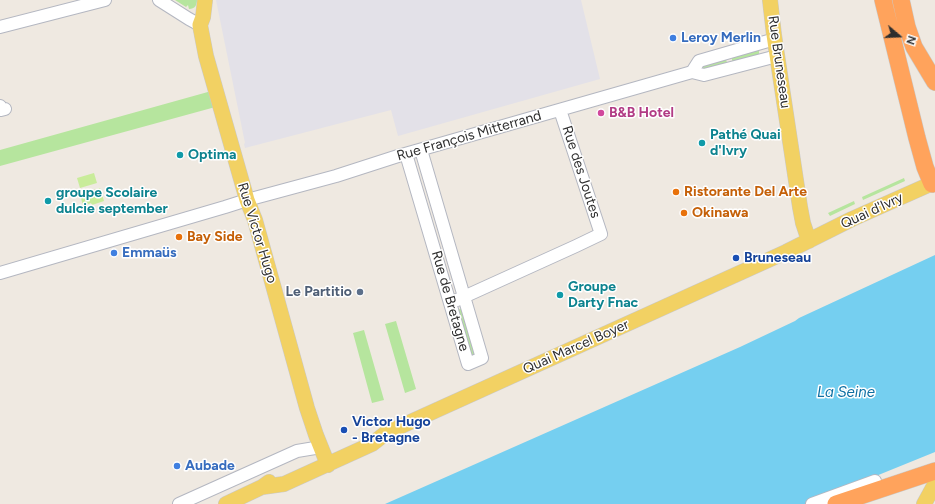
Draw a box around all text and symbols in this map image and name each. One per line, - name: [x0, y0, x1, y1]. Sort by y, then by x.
- street label: Rue Bruneseau: [764, 15, 794, 109]
- north arrow: [879, 16, 919, 56]
- place label: Leroy Merlin: [681, 30, 761, 46]
- marker: Leroy Merlin: [668, 33, 678, 43]
- text: N: [903, 34, 918, 46]
- place label: B&B Hotel: [609, 105, 674, 121]
- street label: Rue François Mitterrand: [395, 107, 543, 165]
- marker: B&B Hotel: [596, 108, 606, 118]
- street label: Rue des Joutes: [558, 124, 604, 220]
- place label: Pathé Quai d'Ivry: [710, 127, 781, 160]
- marker: Pathé Quai d'Ivry: [697, 138, 707, 148]
- place label: Optima: [188, 147, 236, 163]
- marker: Optima: [175, 150, 185, 160]
- street label: Rue Victor Hugo: [234, 181, 280, 285]
- place label: Ristorante Del Arte: [684, 184, 807, 200]
- place label: groupe Scolaire dulcie september: [56, 185, 168, 218]
- marker: Ristorante Del Arte: [671, 187, 681, 197]
- street label: Quai d'Ivry: [838, 189, 906, 233]
- marker: groupe Scolaire dulcie september: [43, 196, 53, 206]
- place label: Okinawa: [692, 205, 748, 221]
- marker: Okinawa: [679, 208, 689, 218]
- place label: Bay Side: [187, 229, 242, 245]
- marker: Bay Side: [174, 232, 184, 242]
- place label: Emmaüs: [122, 245, 177, 261]
- marker: Emmaüs: [109, 248, 119, 258]
- street label: Rue de Bretagne: [428, 249, 472, 353]
- place label: Bruneseau: [744, 250, 811, 266]
- marker: Bruneseau: [731, 253, 741, 263]
- place label: Groupe Darty Fnac: [568, 279, 638, 312]
- place label: Le Partitio: [286, 284, 352, 300]
- marker: Le Partitio: [355, 287, 365, 297]
- marker: Groupe Darty Fnac: [555, 290, 565, 300]
- street label: Quai Marcel Boyer: [520, 316, 632, 378]
- water label: La Seine: [817, 384, 875, 402]
- place label: Victor Hugo - Bretagne: [352, 414, 431, 446]
- marker: Victor Hugo - Bretagne: [339, 425, 349, 435]
- place label: Aubade: [185, 458, 235, 474]
- marker: Aubade: [172, 461, 182, 471]

